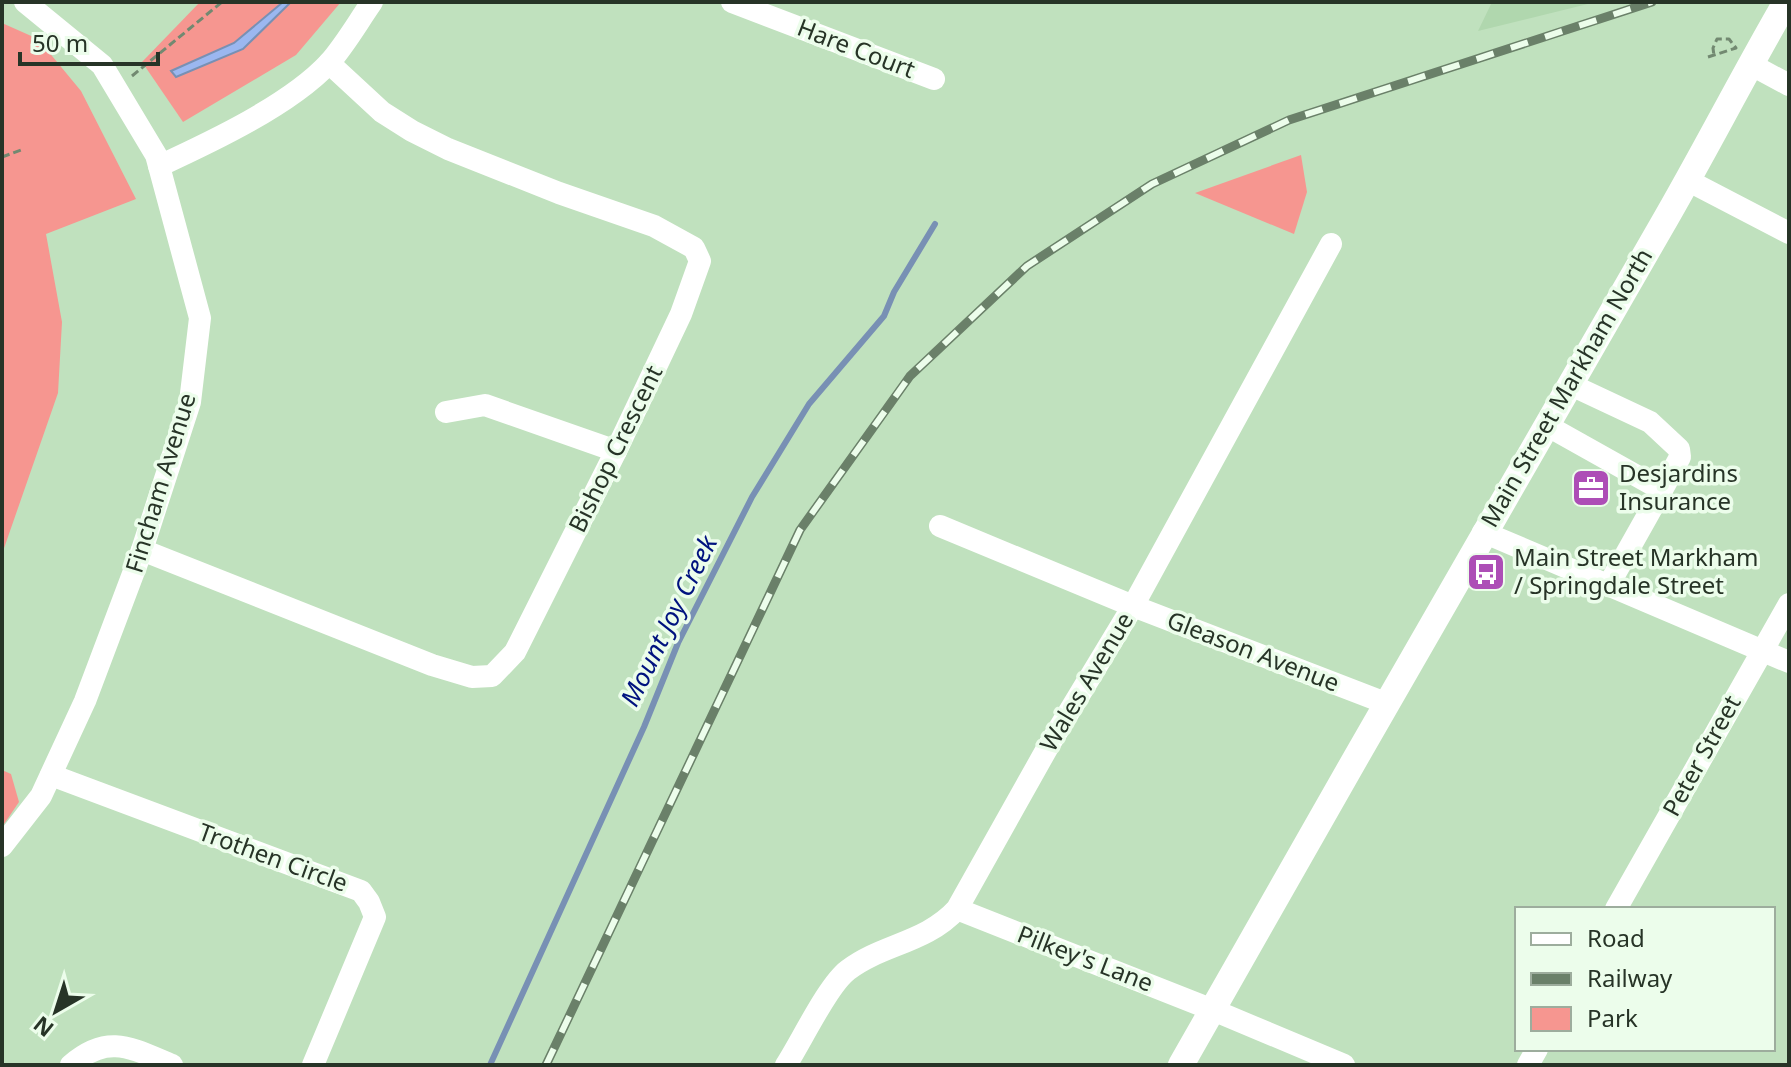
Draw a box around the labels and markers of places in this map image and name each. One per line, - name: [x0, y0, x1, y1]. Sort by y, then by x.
- place label: Desjardins Insurance: [1619, 456, 1738, 517]
- office icon: Desjardins Insurance: [1570, 467, 1612, 509]
- place label: Main Street Markham / Springdale Street: [1514, 540, 1758, 601]
- bus stop icon: Main Street Markham / Springdale Street: [1465, 551, 1507, 593]

